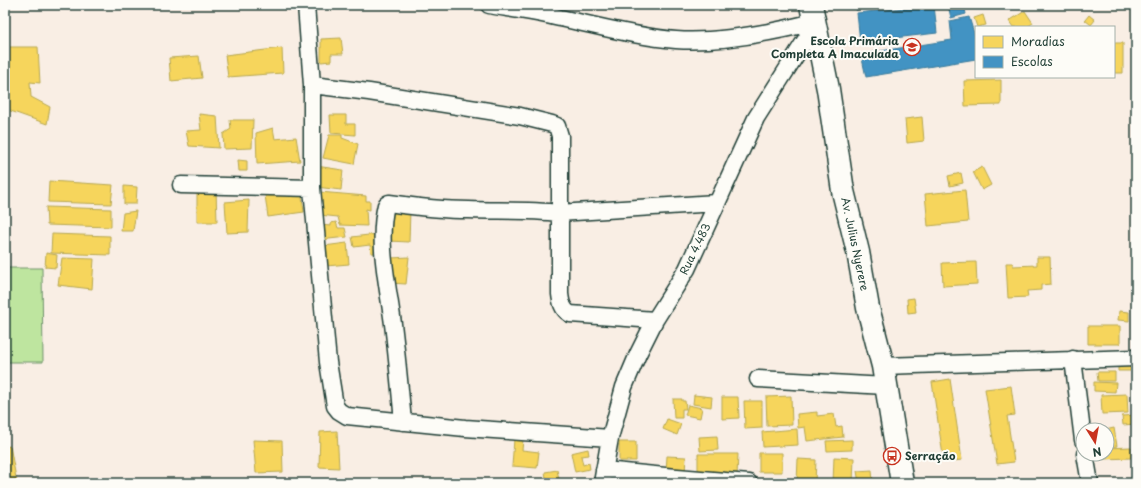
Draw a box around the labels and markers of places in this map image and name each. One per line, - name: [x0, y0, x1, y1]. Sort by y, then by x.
- place label: Escola Primária Completa A Imaculada: [771, 32, 899, 62]
- school or university icon: Escola Primária Completa A Imaculada: [902, 37, 922, 57]
- bus stop icon: Serração: [882, 446, 902, 466]
- place label: Serração: [905, 447, 956, 464]

